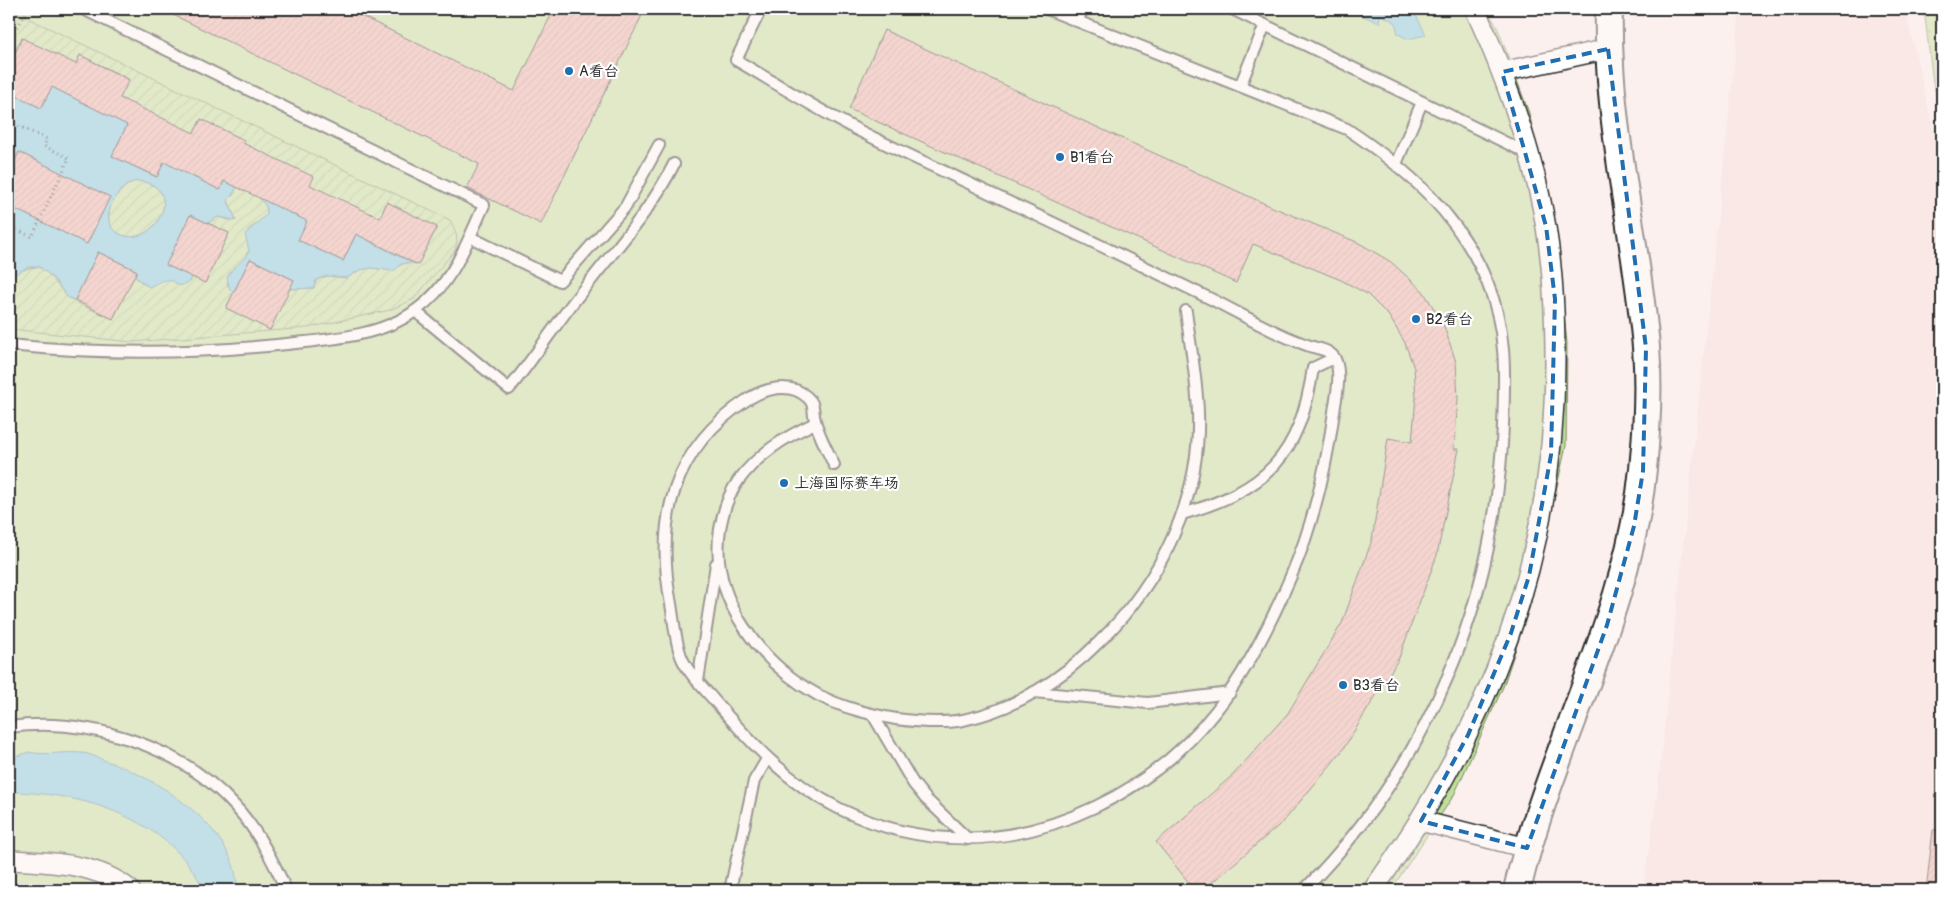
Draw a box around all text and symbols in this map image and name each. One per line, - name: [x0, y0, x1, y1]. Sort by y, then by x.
- place label: A看台: [579, 62, 619, 81]
- marker: A看台: [563, 65, 575, 77]
- place label: B1看台: [1070, 148, 1114, 167]
- marker: B1看台: [1054, 151, 1066, 163]
- place label: B2看台: [1426, 310, 1473, 329]
- marker: B2看台: [1410, 313, 1422, 325]
- place label: 上海国际赛车场: [794, 474, 899, 493]
- marker: 上海国际赛车场: [778, 477, 790, 489]
- place label: B3看台: [1353, 676, 1400, 695]
- marker: B3看台: [1337, 679, 1349, 691]

